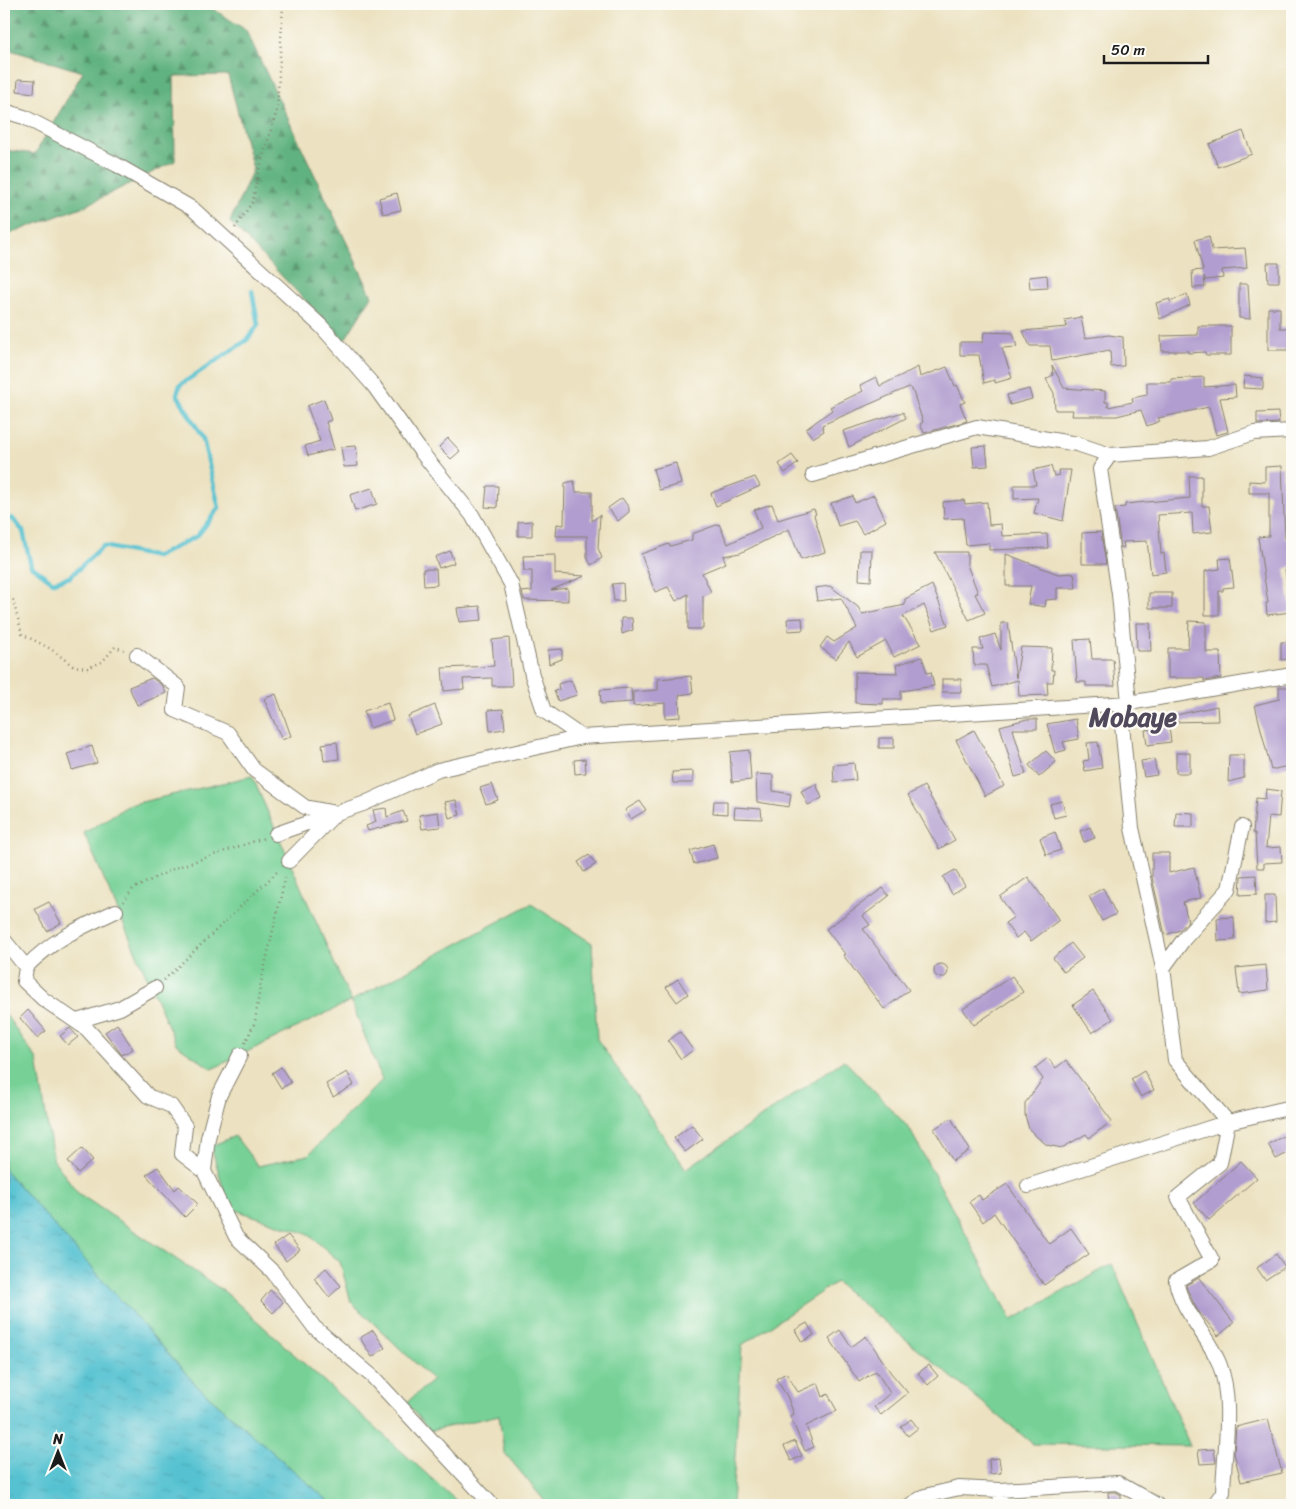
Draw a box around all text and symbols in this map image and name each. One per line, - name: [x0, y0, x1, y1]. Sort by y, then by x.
- scale bar: [1104, 32, 1207, 64]
- text: 50 m: [1111, 37, 1146, 63]
- district label: Mobaye: [1088, 694, 1177, 740]
- north arrow: [32, 1426, 82, 1476]
- text: N: [52, 1427, 63, 1452]

